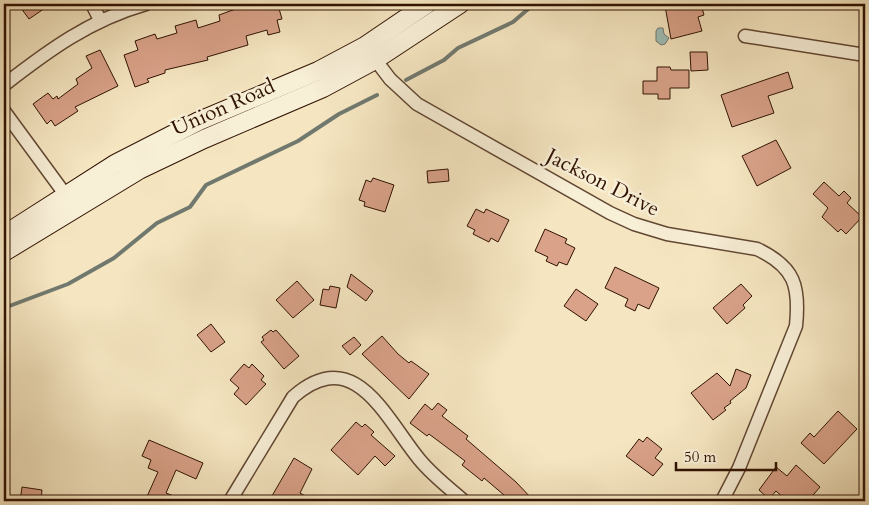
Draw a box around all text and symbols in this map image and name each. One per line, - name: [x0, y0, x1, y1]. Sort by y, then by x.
- street label: Union Road: [167, 72, 279, 143]
- street label: Jackson Drive: [538, 140, 664, 223]
- scale bar: [676, 440, 776, 472]
- text: 50 m: [684, 447, 716, 467]

